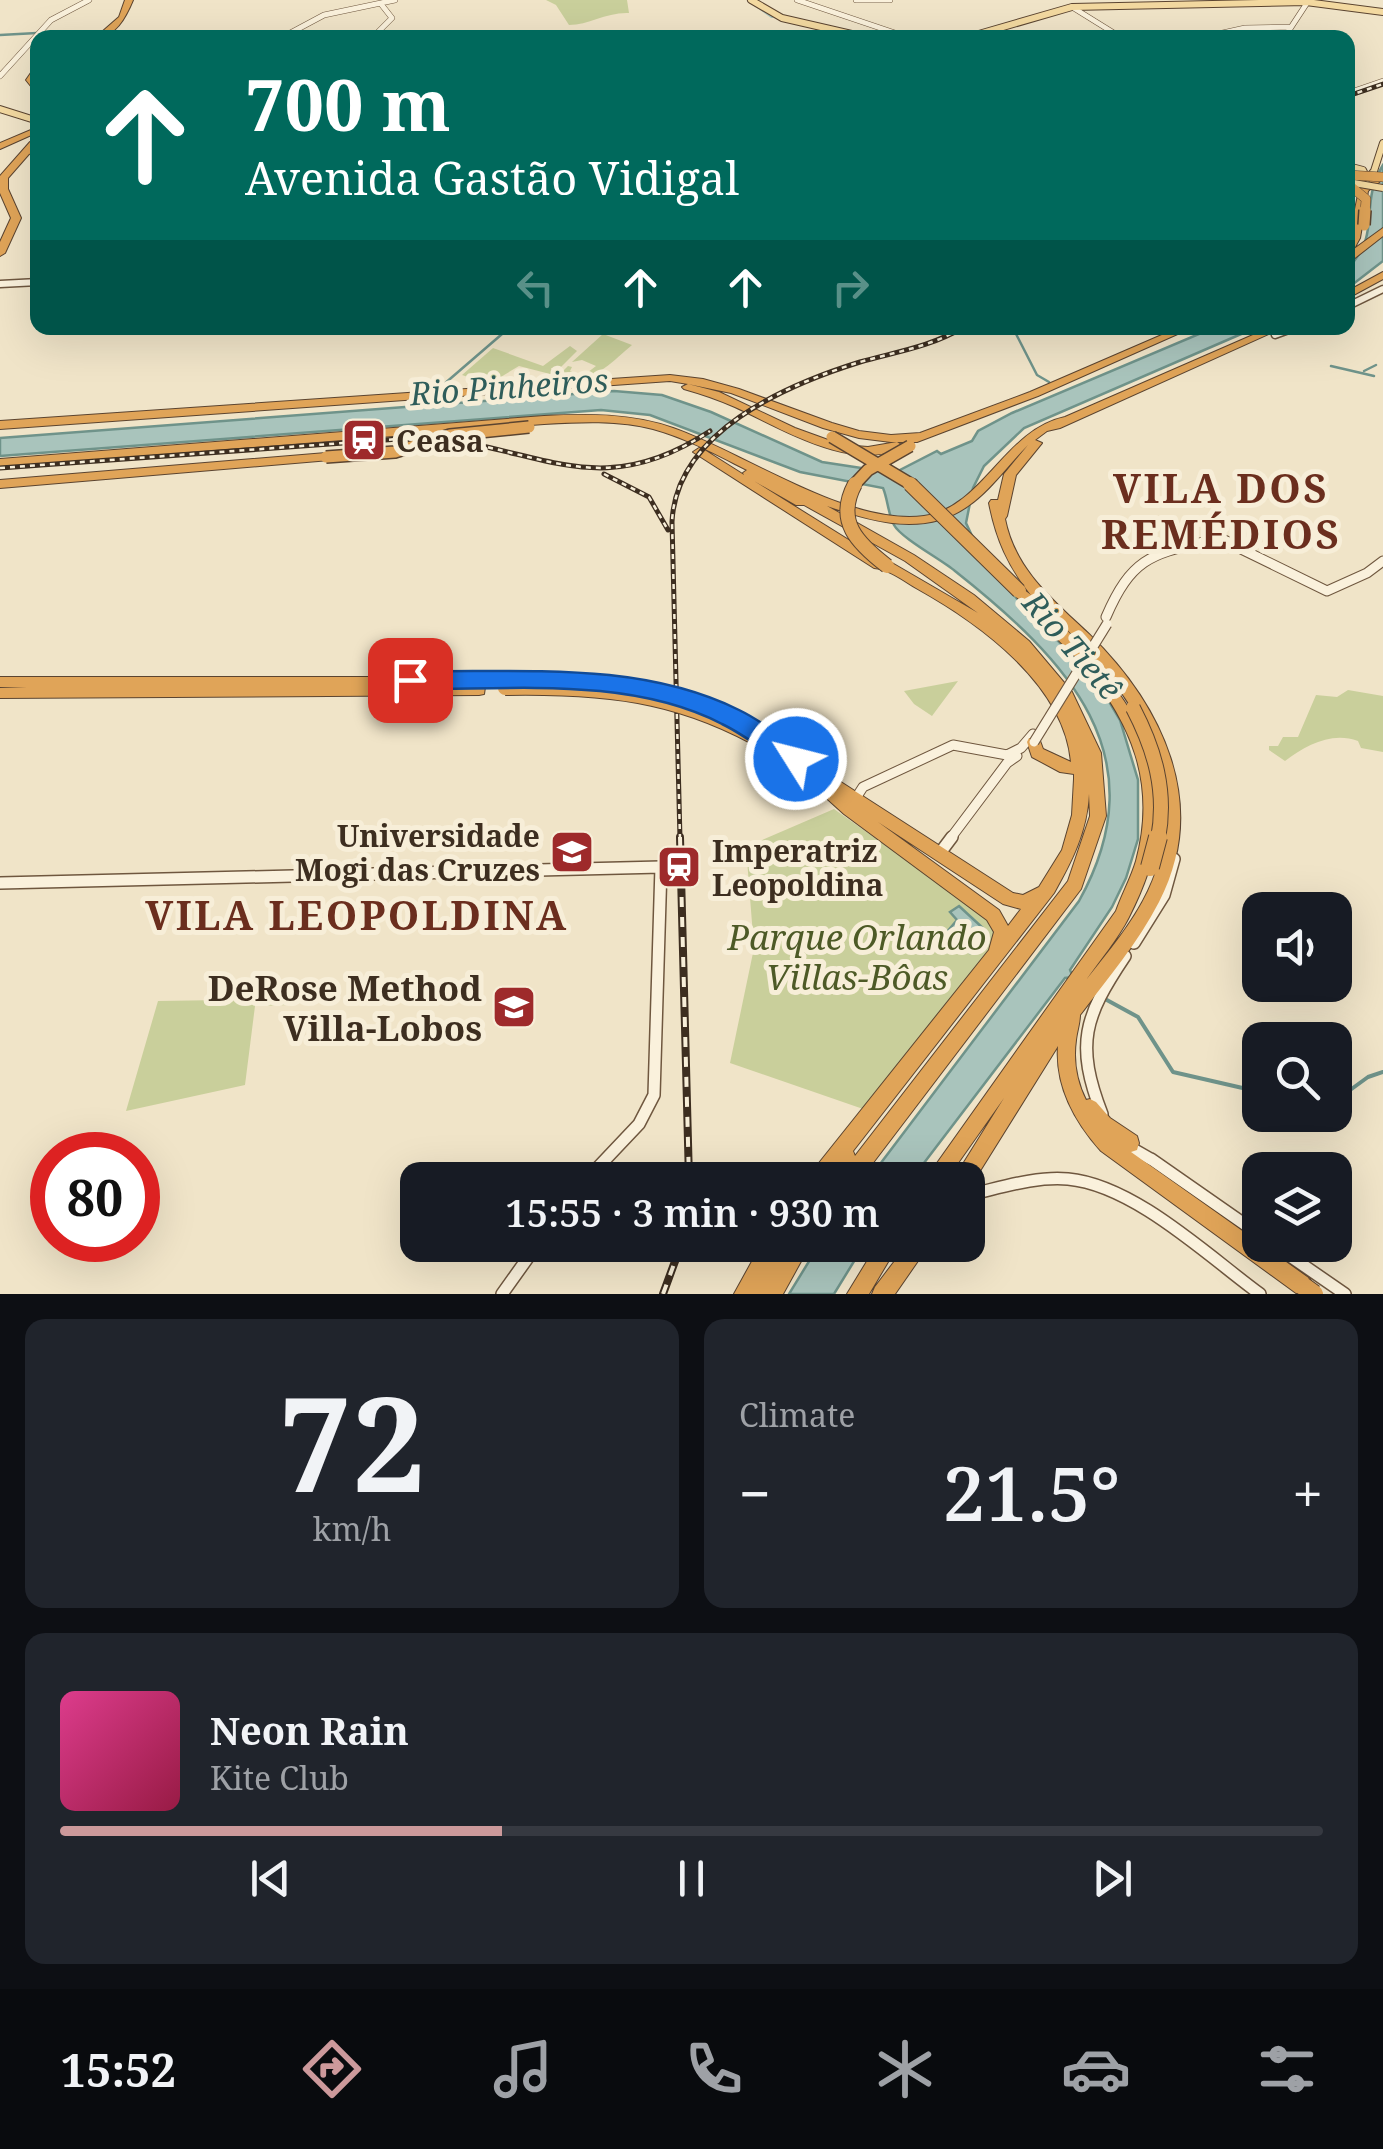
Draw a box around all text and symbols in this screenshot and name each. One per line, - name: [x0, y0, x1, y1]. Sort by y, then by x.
- text: 700 m: [245, 56, 451, 152]
- icon: ahead: [80, 70, 210, 200]
- text: Avenida Gastão Vidigal: [245, 147, 739, 208]
- icon: left: [508, 260, 563, 315]
- icon: ahead: [613, 260, 668, 315]
- icon: ahead: [718, 260, 773, 315]
- icon: right: [823, 260, 878, 315]
- water label: Rio Pinheiros: [407, 358, 610, 414]
- station icon: Ceasa: [341, 417, 387, 463]
- place label: Ceasa: [396, 420, 484, 461]
- district label: VILA DOS REMÉDIOS: [1101, 460, 1341, 561]
- water label: Rio Tietê: [1013, 581, 1132, 708]
- pin: [368, 638, 453, 723]
- icon: arrive: [383, 653, 438, 708]
- position arrow: [744, 707, 848, 811]
- place label: Universidade Mogi das Cruzes: [295, 815, 540, 890]
- school or university icon: Universidade Mogi das Cruzes: [549, 829, 595, 875]
- place label: Imperatriz Leopoldina: [712, 830, 884, 905]
- station icon: Imperatriz Leopoldina: [656, 844, 702, 890]
- district label: VILA LEOPOLDINA: [145, 887, 569, 942]
- map controls: [1242, 892, 1352, 1262]
- button: sound: [1242, 892, 1352, 1002]
- park label: Parque Orlando Villas-Bôas: [726, 913, 987, 1000]
- place label: DeRose Method Villa-Lobos: [208, 964, 482, 1051]
- school or university icon: DeRose Method Villa-Lobos: [491, 984, 537, 1030]
- button: search: [1242, 1022, 1352, 1132]
- speed limit sign: 80: [30, 1132, 160, 1262]
- button: layers: [1242, 1152, 1352, 1262]
- text: 15:55 · 3 min · 930 m: [505, 1186, 880, 1238]
- text: 72: [279, 1353, 425, 1530]
- text: Climate: [739, 1393, 855, 1436]
- text: 21.5°: [943, 1441, 1120, 1543]
- text: −: [739, 1455, 771, 1530]
- text: +: [1292, 1455, 1323, 1530]
- text: km/h: [313, 1507, 391, 1550]
- text: Neon Rain: [210, 1704, 409, 1756]
- text: Kite Club: [210, 1756, 349, 1799]
- icon: previous: [243, 1851, 298, 1906]
- icon: pause: [664, 1851, 719, 1906]
- icon: next: [1085, 1851, 1140, 1906]
- icon: directions: [297, 2034, 367, 2104]
- icon: music: [488, 2034, 558, 2104]
- icon: phone: [679, 2034, 749, 2104]
- icon: climate: [870, 2034, 940, 2104]
- icon: car: [1061, 2034, 1131, 2104]
- icon: filters: [1252, 2034, 1322, 2104]
- text: 15:52: [61, 2039, 176, 2100]

